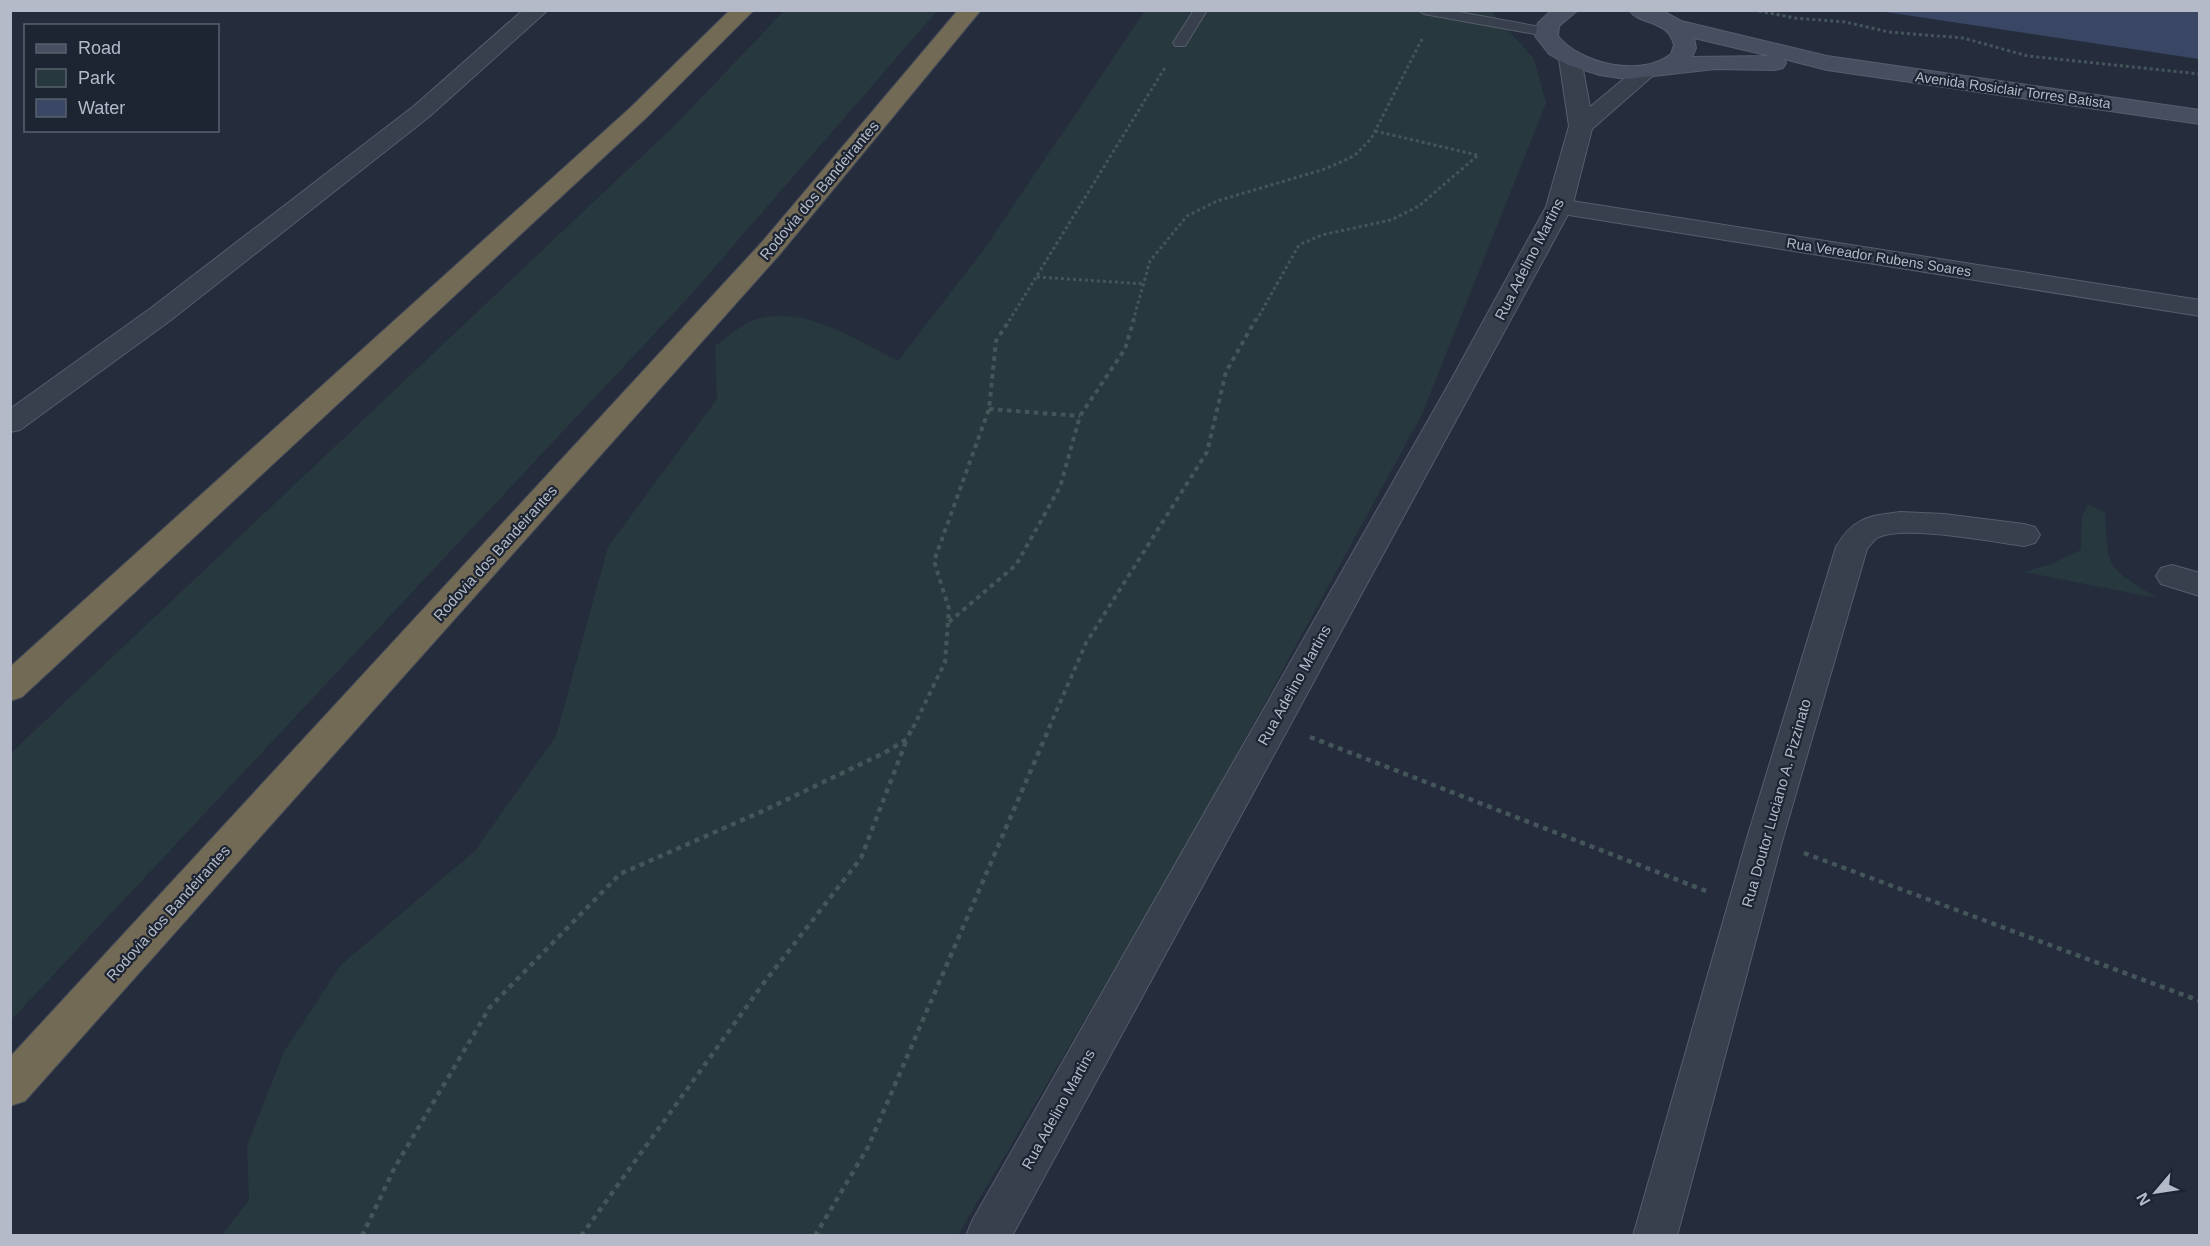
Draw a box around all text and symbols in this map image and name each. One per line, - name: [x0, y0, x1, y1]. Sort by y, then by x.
- legend: [24, 24, 219, 132]
- text: Road: [78, 38, 121, 58]
- text: Park: [78, 68, 116, 88]
- street label: Avenida Rosiclair Torres Batista: [1914, 68, 2112, 112]
- text: Water: [78, 98, 125, 118]
- street label: Rodovia dos Bandeirantes: [756, 117, 882, 263]
- street label: Rua Adelino Martins: [1491, 195, 1567, 323]
- street label: Rua Vereador Rubens Soares: [1785, 234, 1973, 280]
- street label: Rodovia dos Bandeirantes: [430, 482, 560, 624]
- street label: Rua Adelino Martins: [1254, 622, 1334, 748]
- street label: Rua Doutor Luciano A. Pizzinato: [1738, 697, 1814, 909]
- street label: Rodovia dos Bandeirantes: [103, 842, 233, 984]
- street label: Rua Adelino Martins: [1018, 1046, 1098, 1172]
- north arrow: [2126, 1162, 2186, 1222]
- text: N: [2133, 1190, 2154, 1208]

